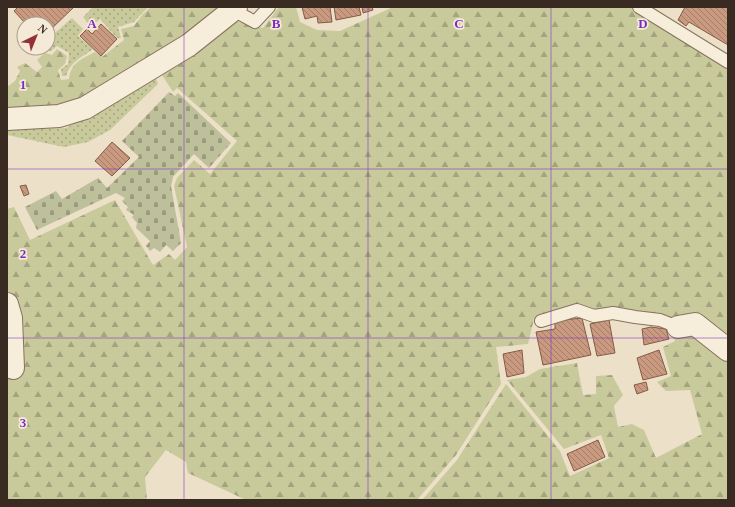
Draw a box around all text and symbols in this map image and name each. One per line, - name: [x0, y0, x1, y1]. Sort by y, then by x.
- north arrow: [16, 16, 56, 56]
- text: A: [87, 16, 97, 31]
- text: B: [272, 16, 281, 31]
- text: C: [454, 16, 464, 31]
- text: D: [638, 16, 648, 31]
- text: N: [36, 22, 50, 36]
- text: 1: [20, 77, 26, 92]
- text: 2: [20, 246, 26, 261]
- text: 3: [20, 415, 27, 430]

